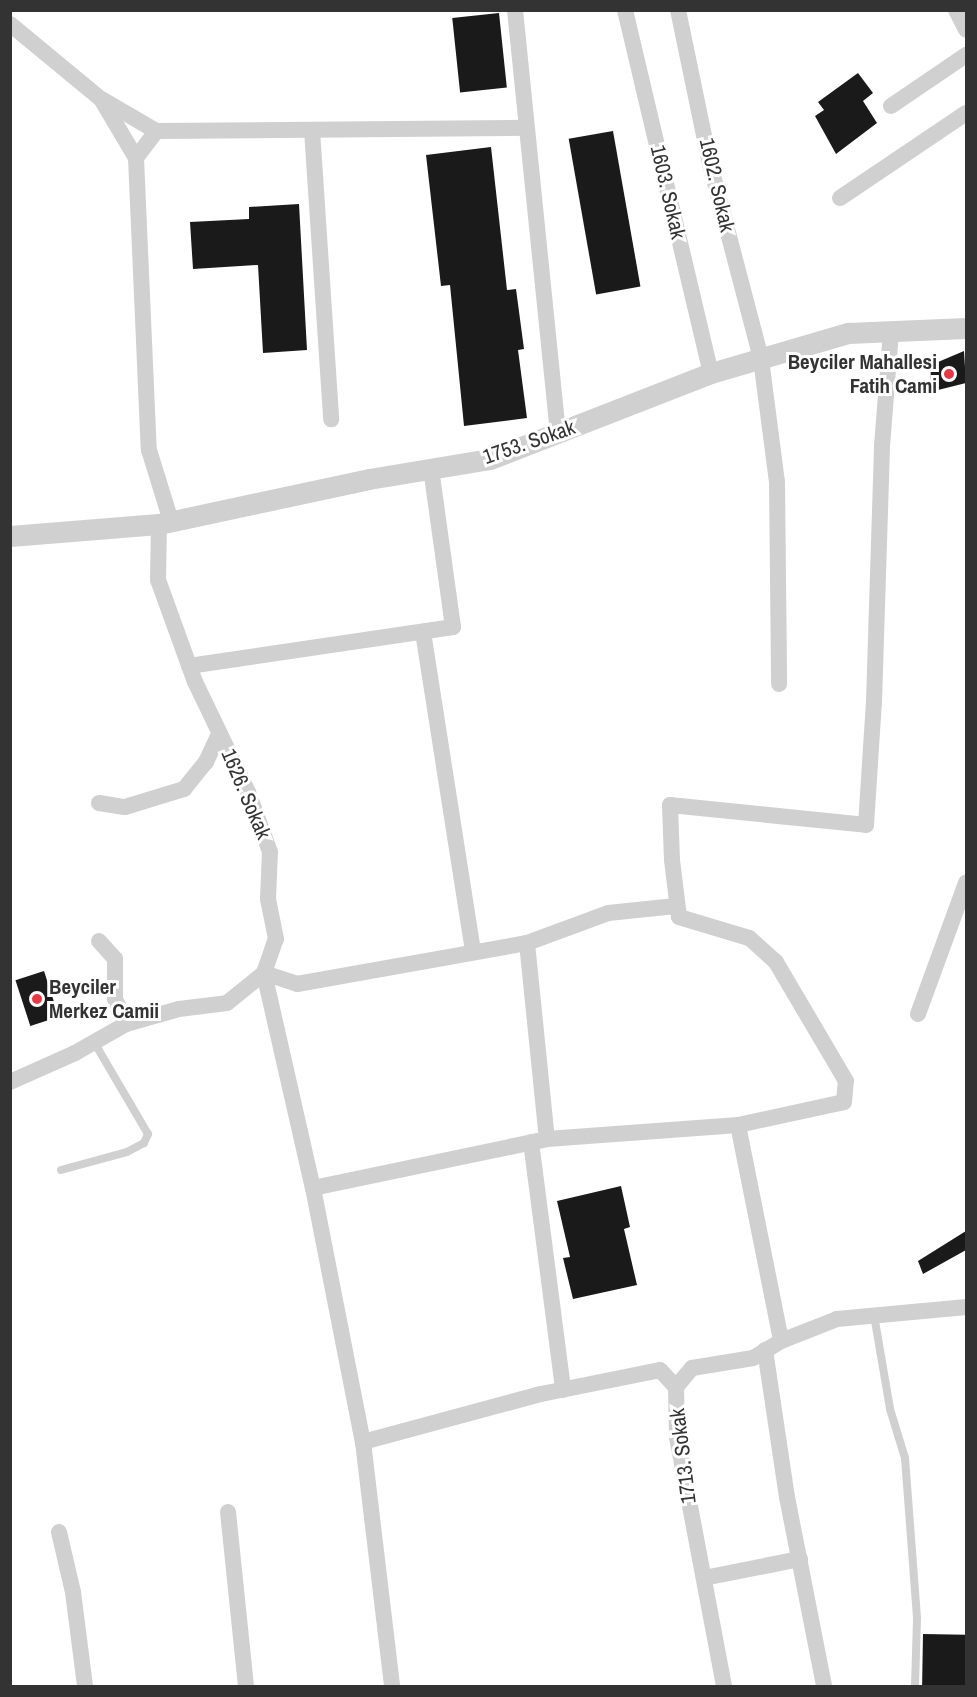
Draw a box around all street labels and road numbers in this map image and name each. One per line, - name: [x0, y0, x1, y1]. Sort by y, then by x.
- street label: 1602. Sokak: [694, 136, 740, 234]
- street label: 1603. Sokak: [645, 143, 691, 241]
- street label: 1753. Sokak: [480, 415, 578, 469]
- street label: 1626. Sokak: [216, 745, 276, 843]
- street label: 1713. Sokak: [665, 1407, 701, 1505]

